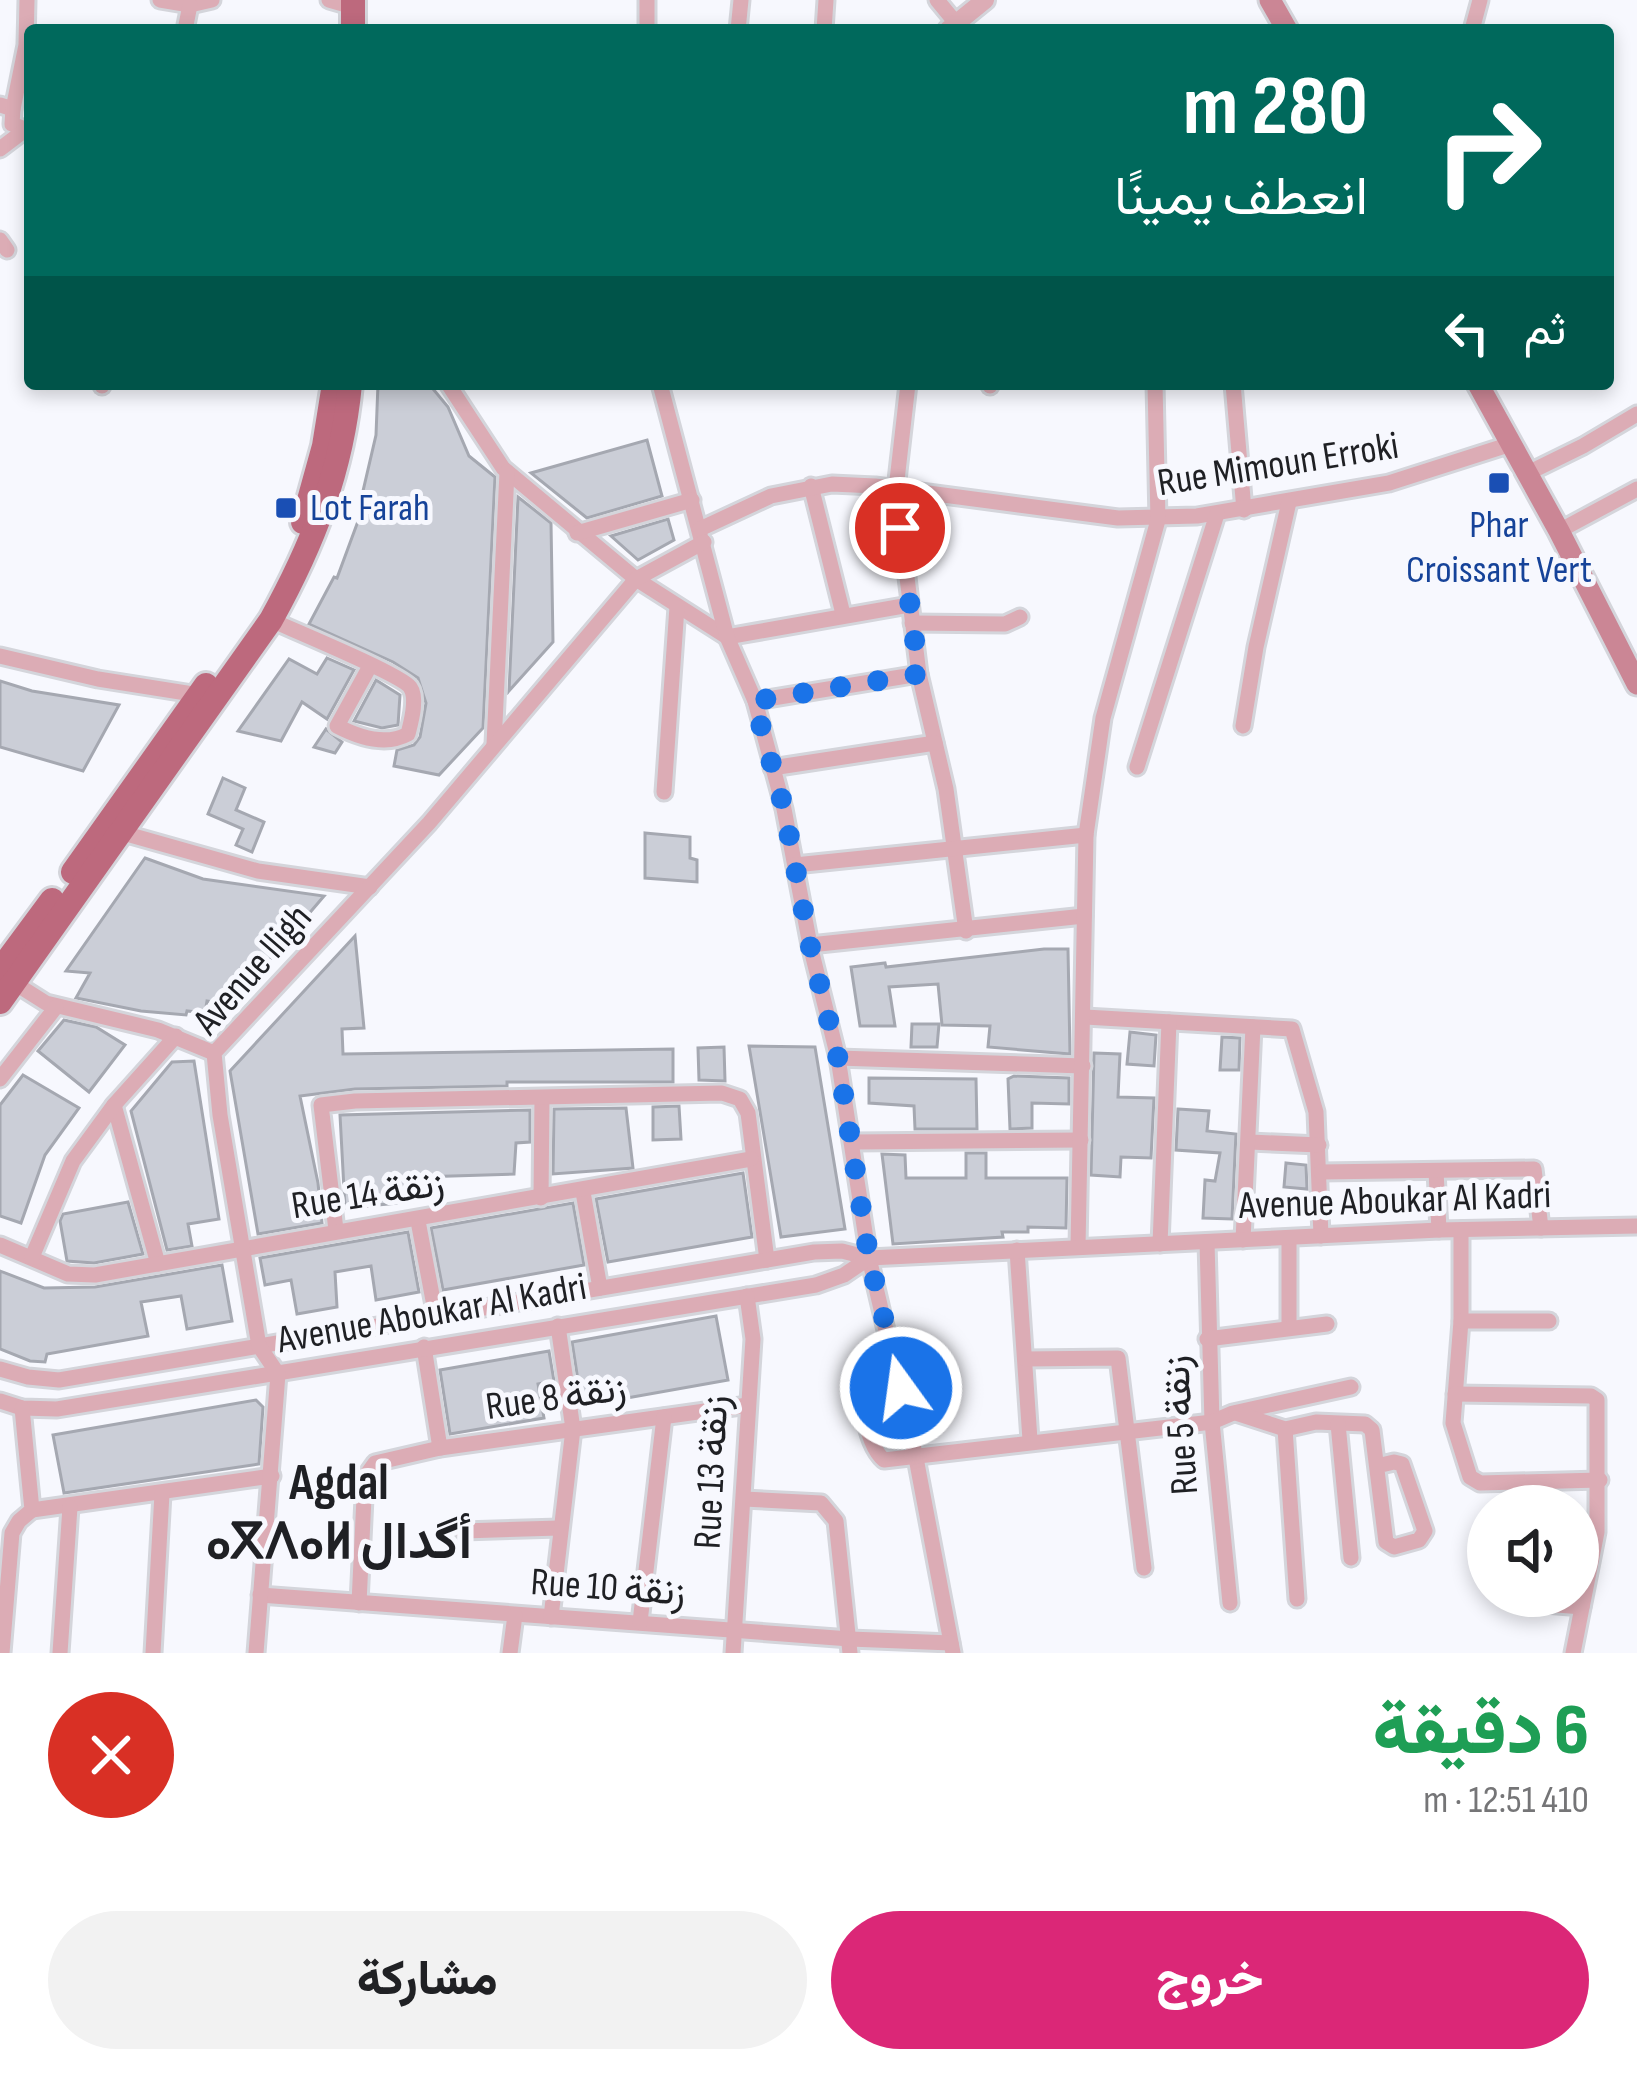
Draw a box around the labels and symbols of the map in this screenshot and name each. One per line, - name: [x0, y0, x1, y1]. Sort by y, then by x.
- street label: Rue Mimoun Erroki: [1154, 423, 1402, 507]
- marker: Phar Croissant Vert: [1486, 470, 1512, 496]
- pin: [849, 477, 951, 579]
- place label: Lot Farah: [310, 485, 430, 532]
- marker: Lot Farah: [273, 495, 299, 521]
- place label: Phar Croissant Vert: [1406, 502, 1592, 594]
- street label: Avenue Iligh: [183, 895, 322, 1045]
- street label: Rue 14 زنقة: [288, 1160, 448, 1230]
- street label: Avenue Aboukar Al Kadri: [1237, 1172, 1552, 1230]
- street label: Avenue Aboukar Al Kadri: [273, 1264, 590, 1364]
- position arrow: [838, 1325, 964, 1451]
- street label: Rue 5 زنقة: [1153, 1354, 1209, 1496]
- street label: Rue 8 زنقة: [483, 1365, 629, 1431]
- street label: Rue 13 زنقة: [685, 1394, 739, 1550]
- district label: Agdal ⴰⴳⴷⴰⵍ أگدال: [206, 1453, 472, 1573]
- street label: Rue 10 زنقة: [529, 1559, 687, 1617]

